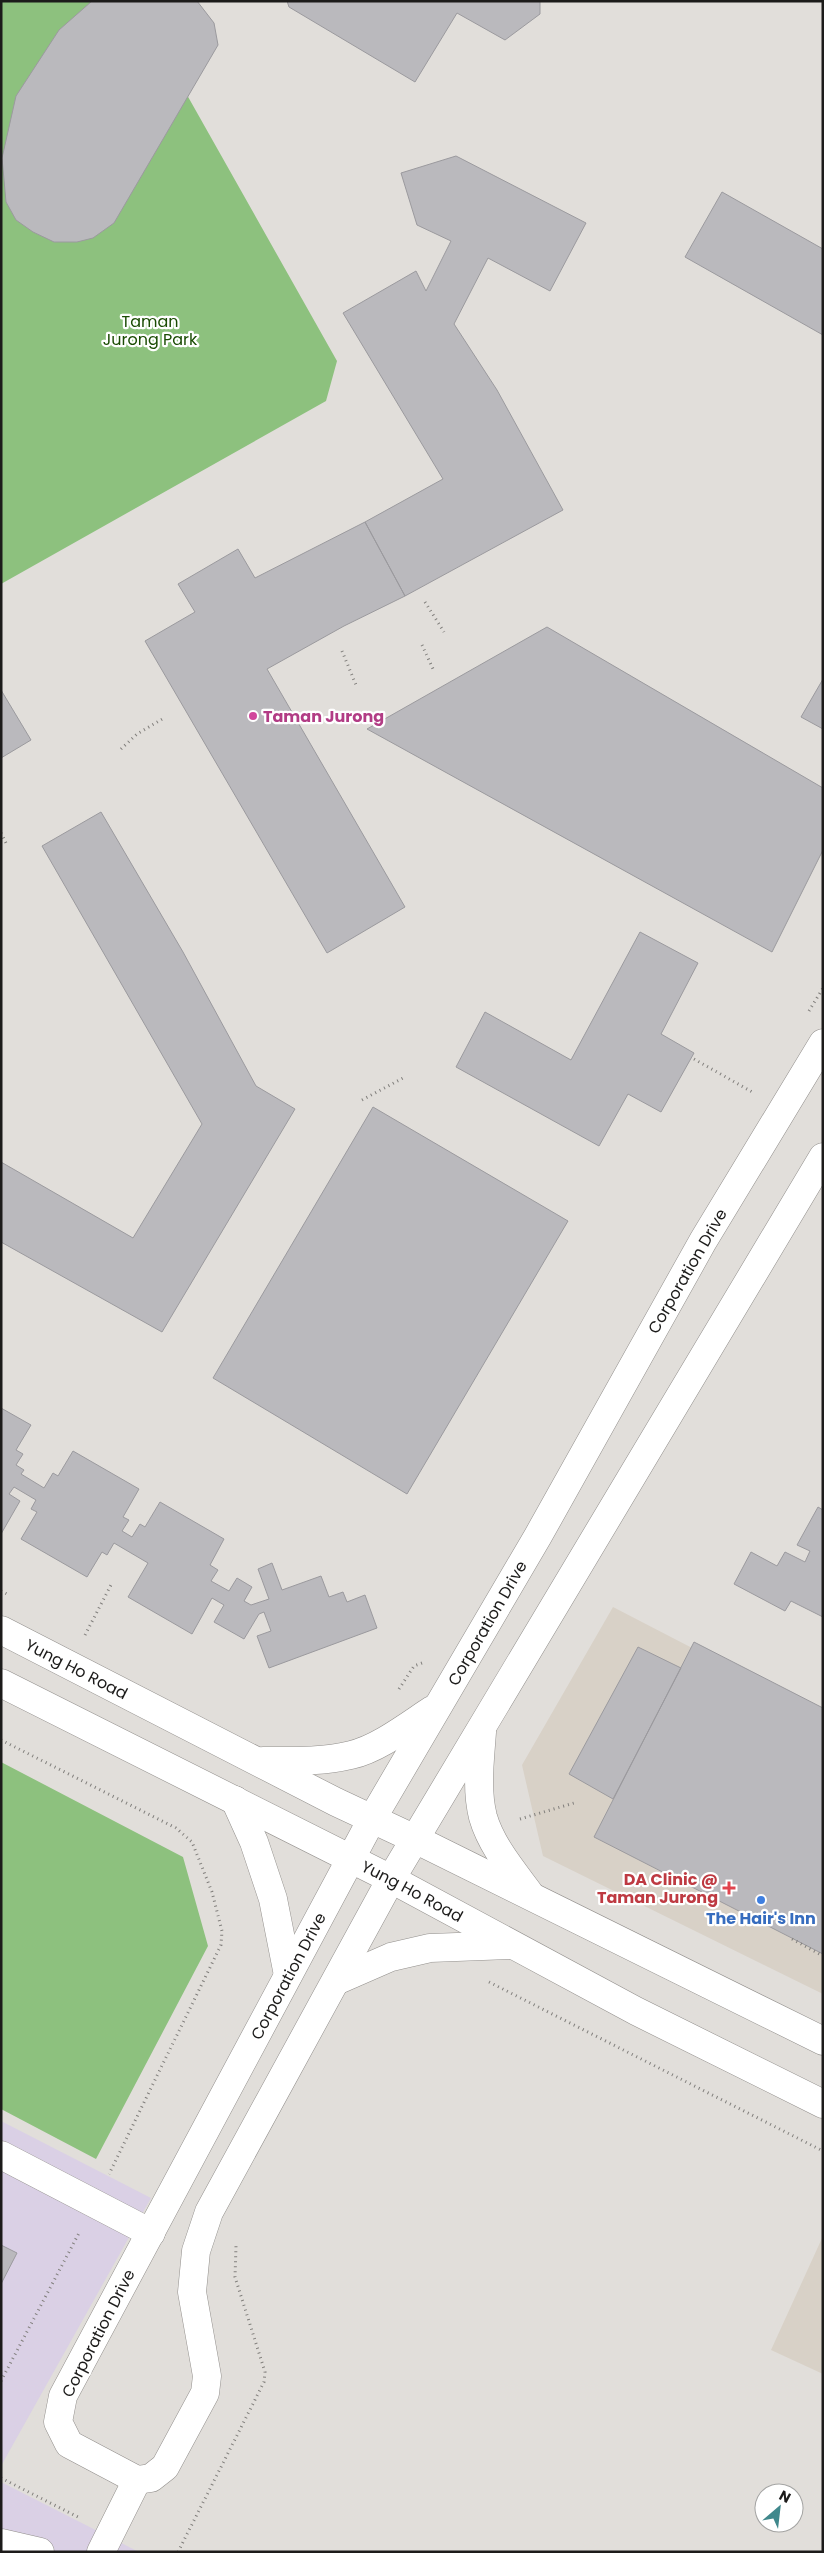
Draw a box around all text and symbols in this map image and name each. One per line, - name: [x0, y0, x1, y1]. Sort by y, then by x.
- park label: Taman Jurong Park: [103, 310, 198, 351]
- place label: Taman Jurong: [263, 705, 384, 728]
- marker: Taman Jurong: [247, 710, 259, 722]
- street label: Corporation Drive: [642, 1204, 733, 1338]
- street label: Corporation Drive: [442, 1556, 533, 1690]
- street label: Yung Ho Road: [21, 1633, 132, 1705]
- street label: Yung Ho Road: [357, 1855, 467, 1928]
- place label: DA Clinic @ Taman Jurong: [597, 1868, 718, 1909]
- marker: DA Clinic @ Taman Jurong: [722, 1881, 736, 1895]
- marker: The Hair's Inn: [755, 1894, 767, 1906]
- place label: The Hair's Inn: [706, 1907, 816, 1930]
- street label: Corporation Drive: [245, 1909, 332, 2044]
- street label: Corporation Drive: [56, 2265, 141, 2401]
- north arrow: [754, 2483, 804, 2533]
- text: N: [776, 2485, 794, 2508]

